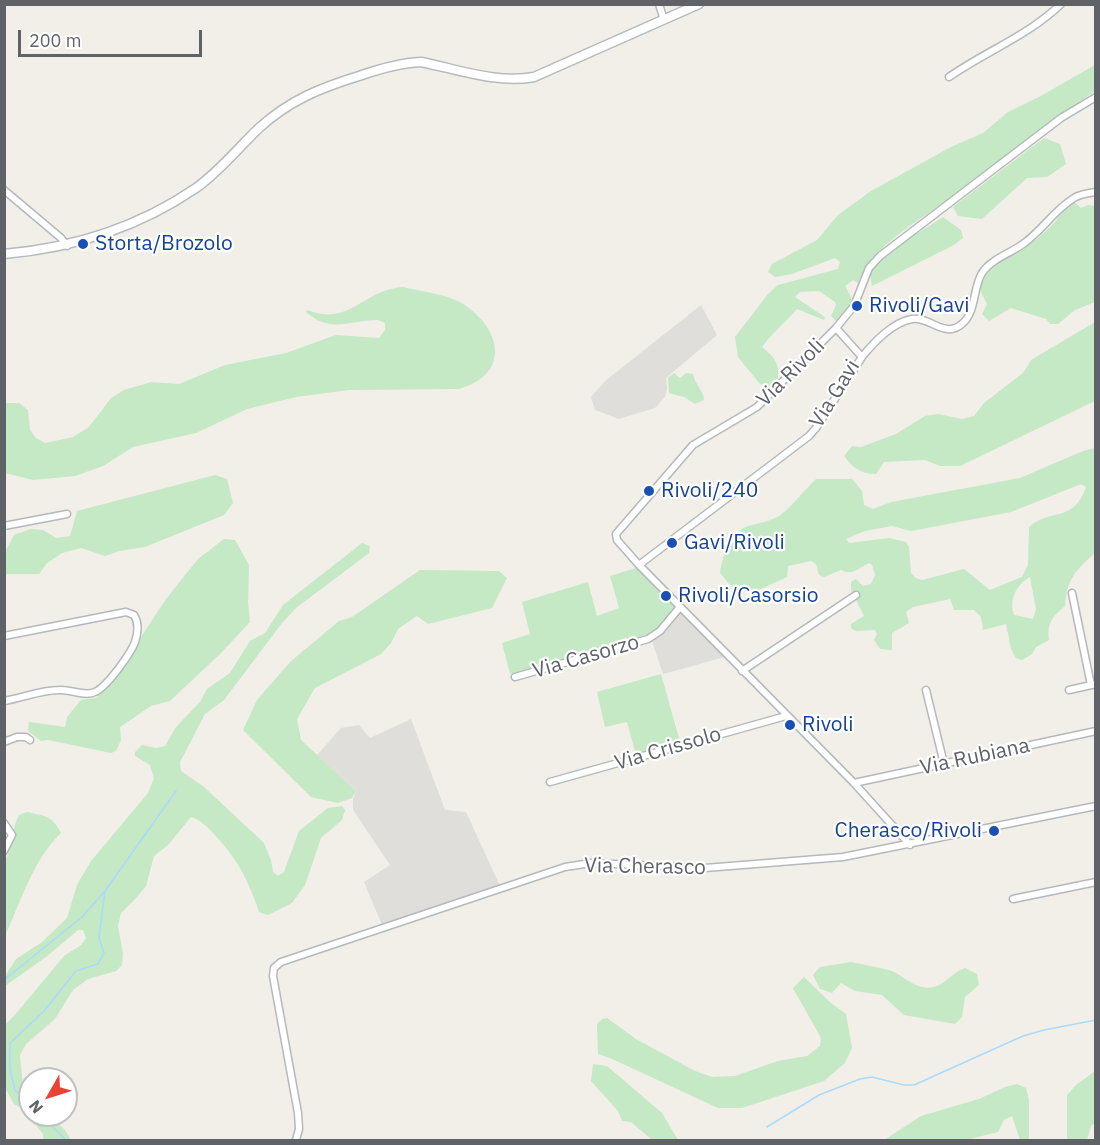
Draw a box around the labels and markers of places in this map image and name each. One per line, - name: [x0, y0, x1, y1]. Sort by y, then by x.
- place label: Storta/Brozolo: [95, 231, 233, 257]
- marker: Storta/Brozolo: [76, 237, 90, 251]
- place label: Rivoli/Gavi: [869, 293, 970, 319]
- marker: Rivoli/Gavi: [850, 299, 864, 313]
- place label: Rivoli/240: [661, 478, 758, 504]
- marker: Rivoli/240: [642, 484, 656, 498]
- place label: Gavi/Rivoli: [684, 530, 785, 556]
- marker: Gavi/Rivoli: [665, 536, 679, 550]
- place label: Rivoli/Casorsio: [678, 583, 818, 609]
- marker: Rivoli/Casorsio: [659, 589, 673, 603]
- place label: Rivoli: [802, 712, 854, 738]
- marker: Rivoli: [783, 718, 797, 732]
- place label: Cherasco/Rivoli: [835, 818, 982, 844]
- marker: Cherasco/Rivoli: [987, 824, 1001, 838]

